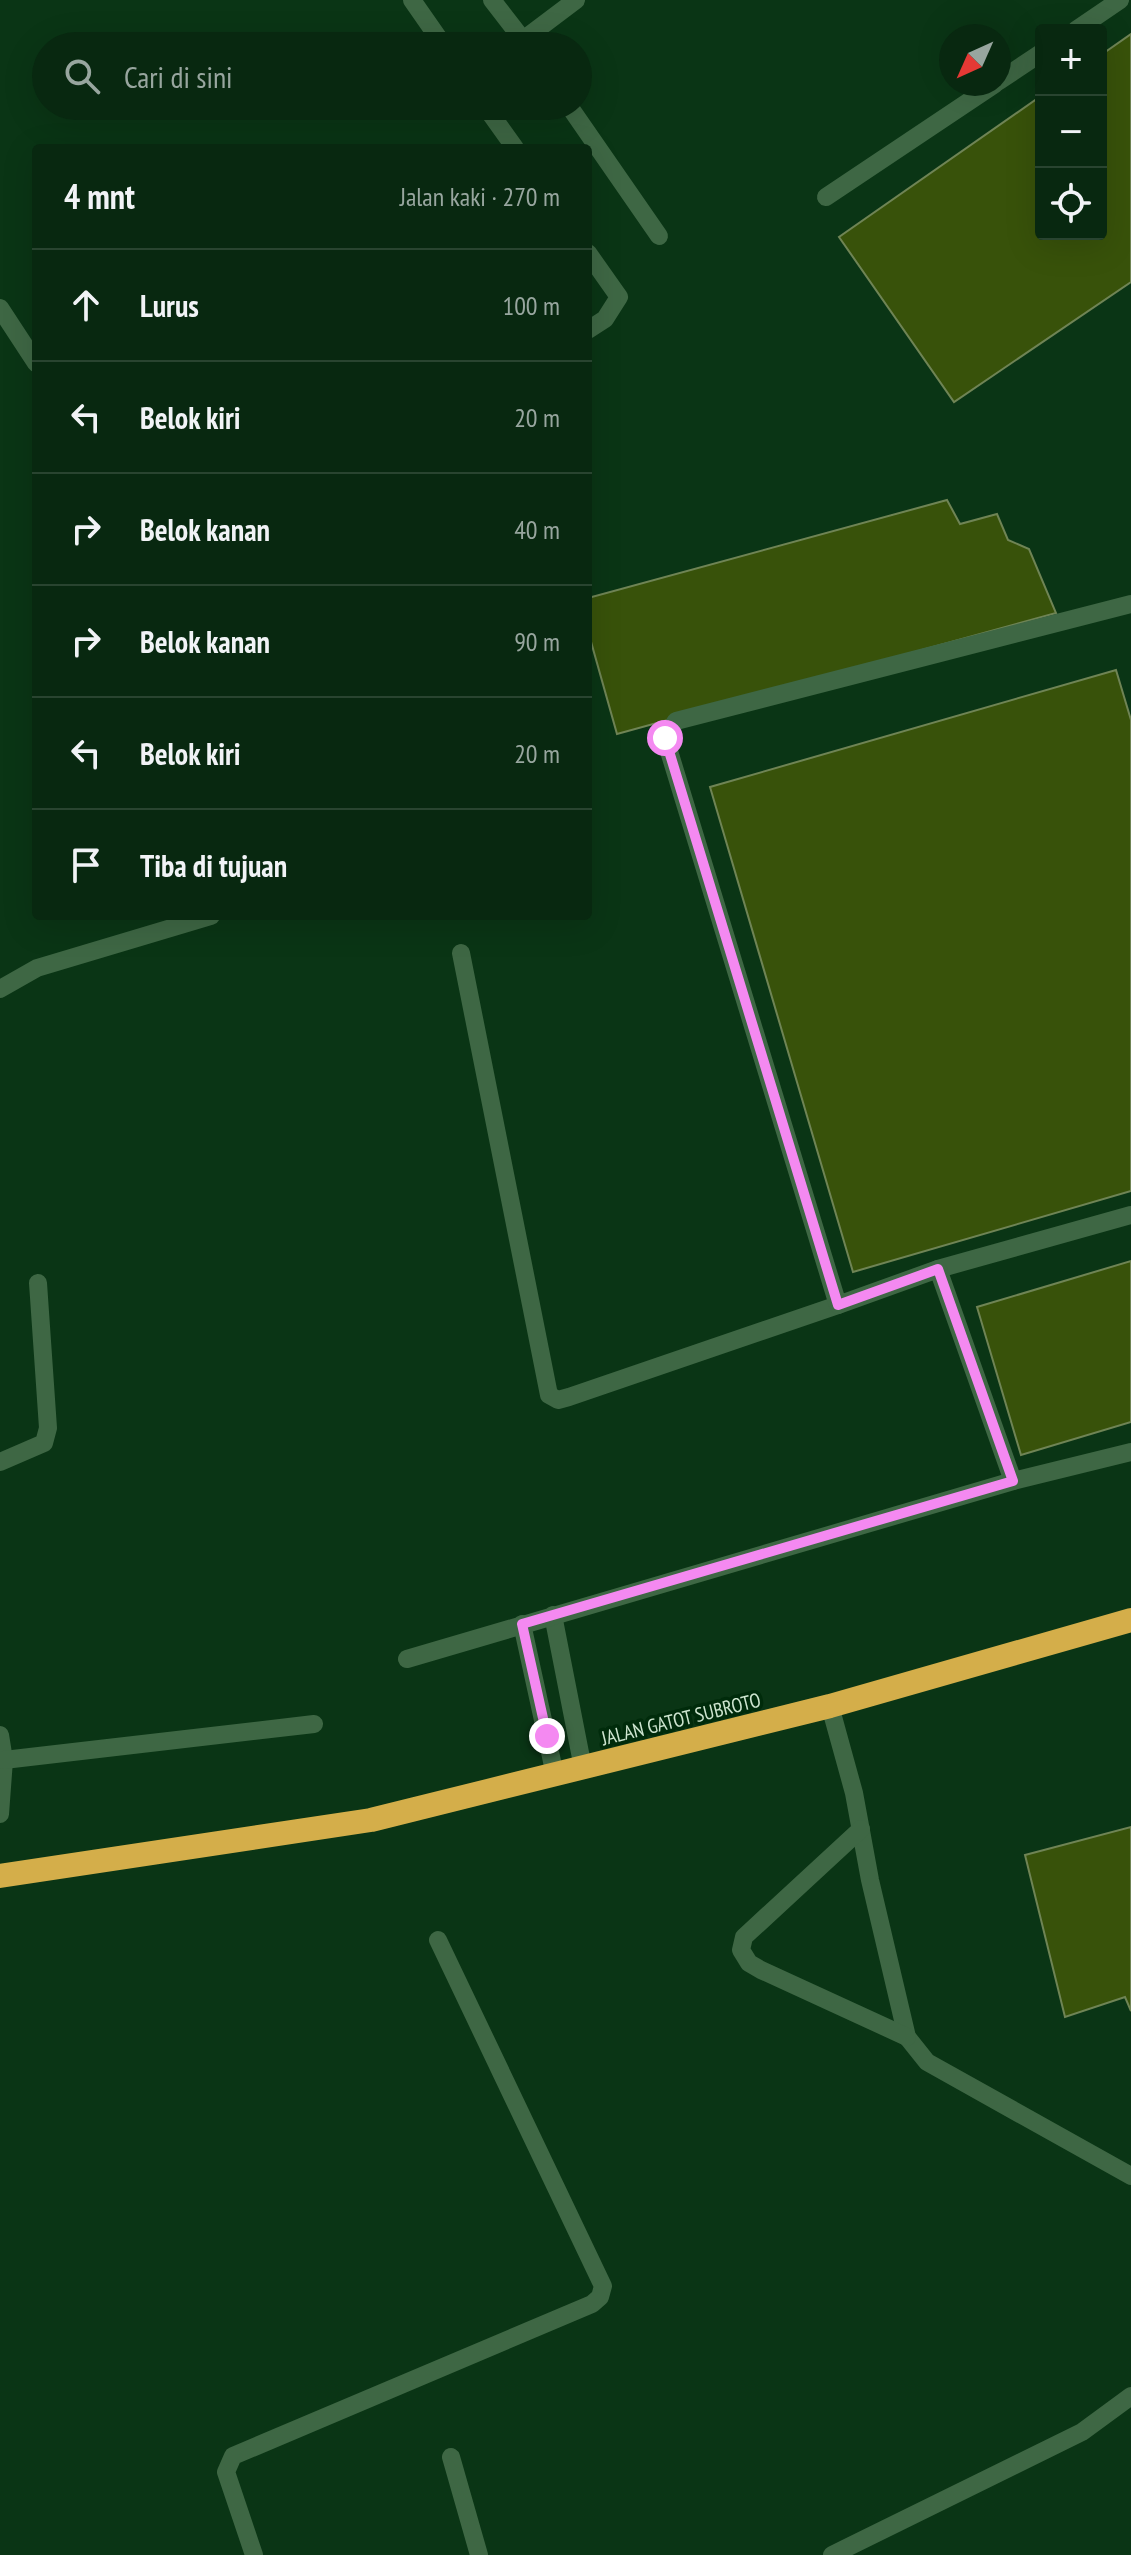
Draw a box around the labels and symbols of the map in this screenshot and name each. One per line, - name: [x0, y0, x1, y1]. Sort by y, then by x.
- north arrow: [939, 24, 1011, 96]
- route start: [647, 720, 683, 756]
- street label: JALAN GATOT SUBROTO: [598, 1687, 763, 1752]
- route end: [529, 1718, 565, 1754]

